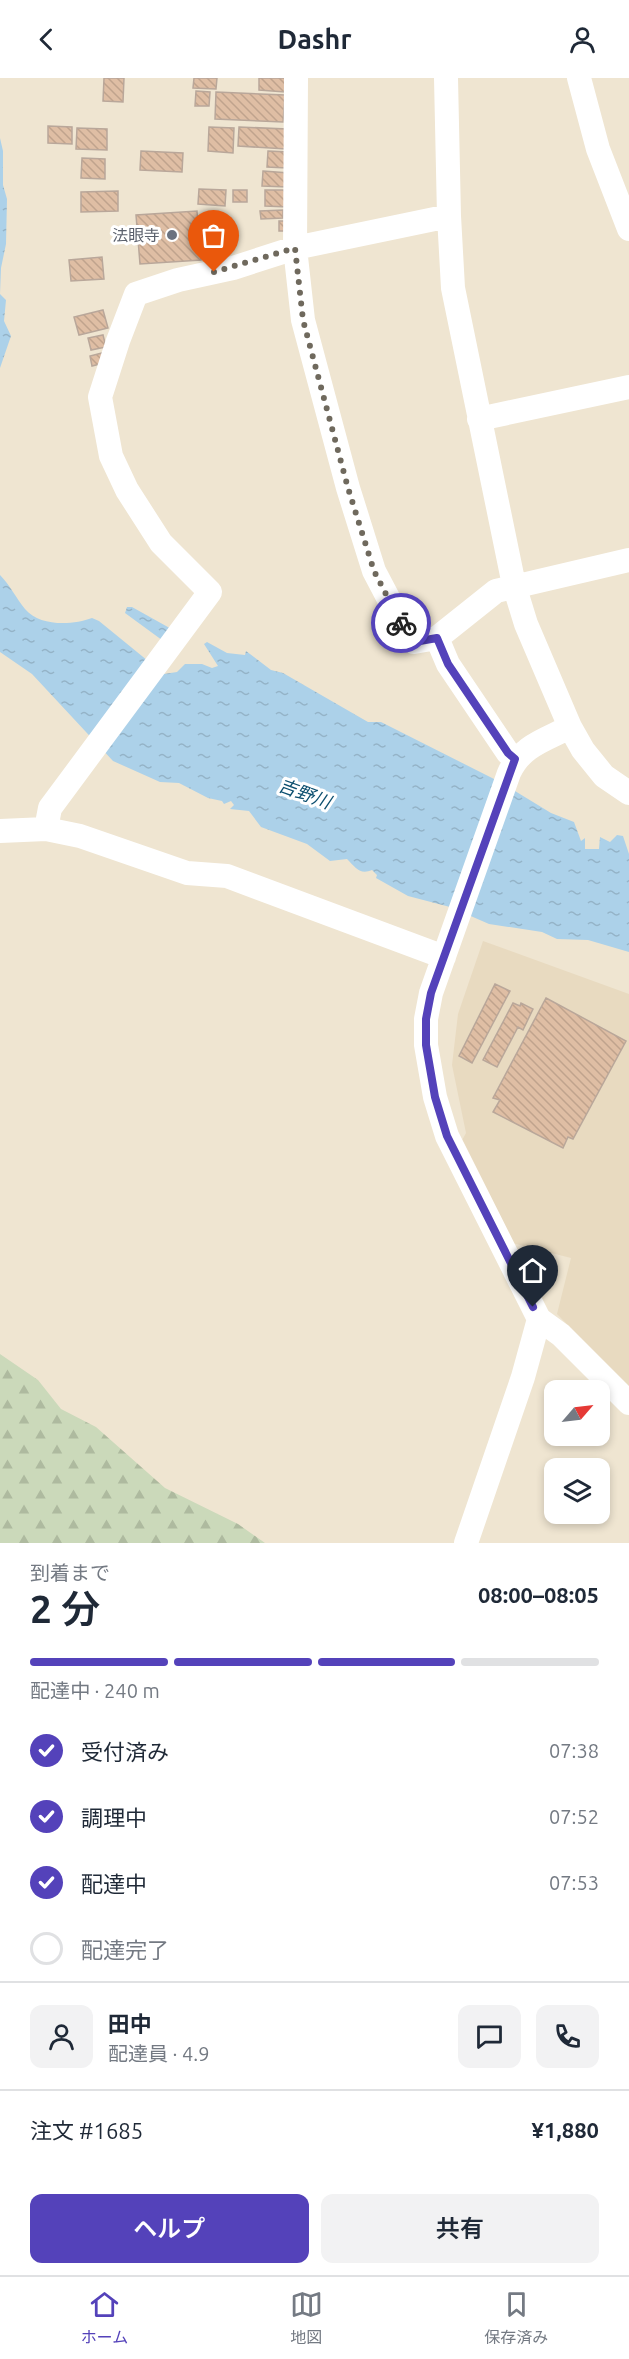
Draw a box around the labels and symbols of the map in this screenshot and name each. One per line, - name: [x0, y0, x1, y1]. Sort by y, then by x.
- pin: [188, 210, 239, 272]
- place label: 法眼寺: [112, 226, 160, 244]
- marker: 法眼寺: [165, 228, 179, 242]
- courier: [371, 593, 431, 653]
- water label: 吉野川: [276, 774, 336, 812]
- pin: [507, 1245, 558, 1307]
- north arrow: [544, 1380, 610, 1446]

